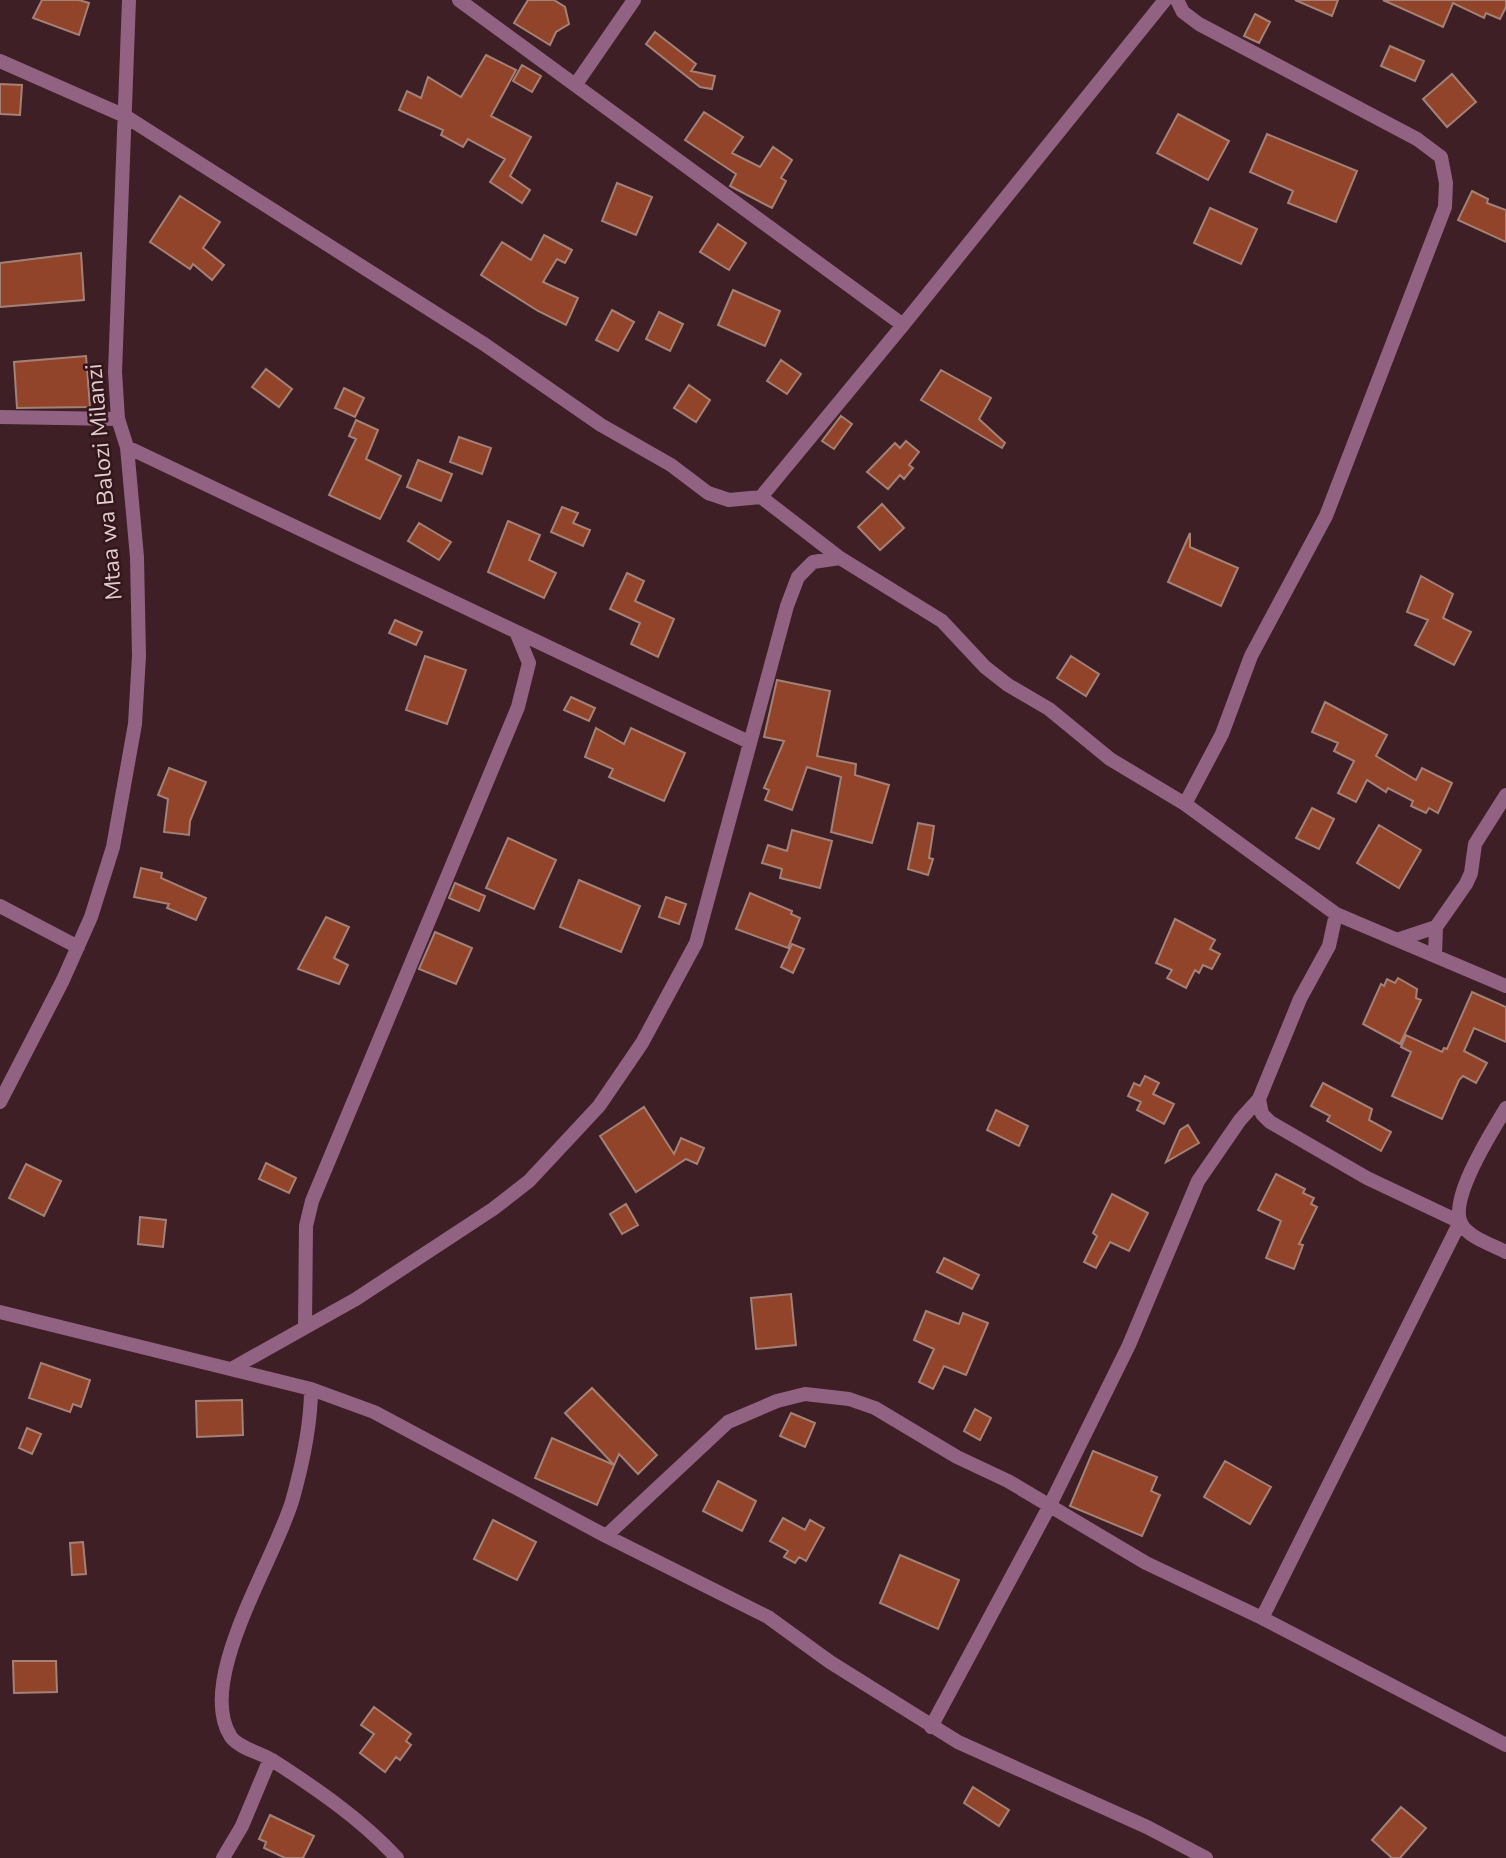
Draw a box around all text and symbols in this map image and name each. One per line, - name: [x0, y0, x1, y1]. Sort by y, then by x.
- street label: Mtaa wa Balozi Milanzi: [78, 362, 130, 602]

